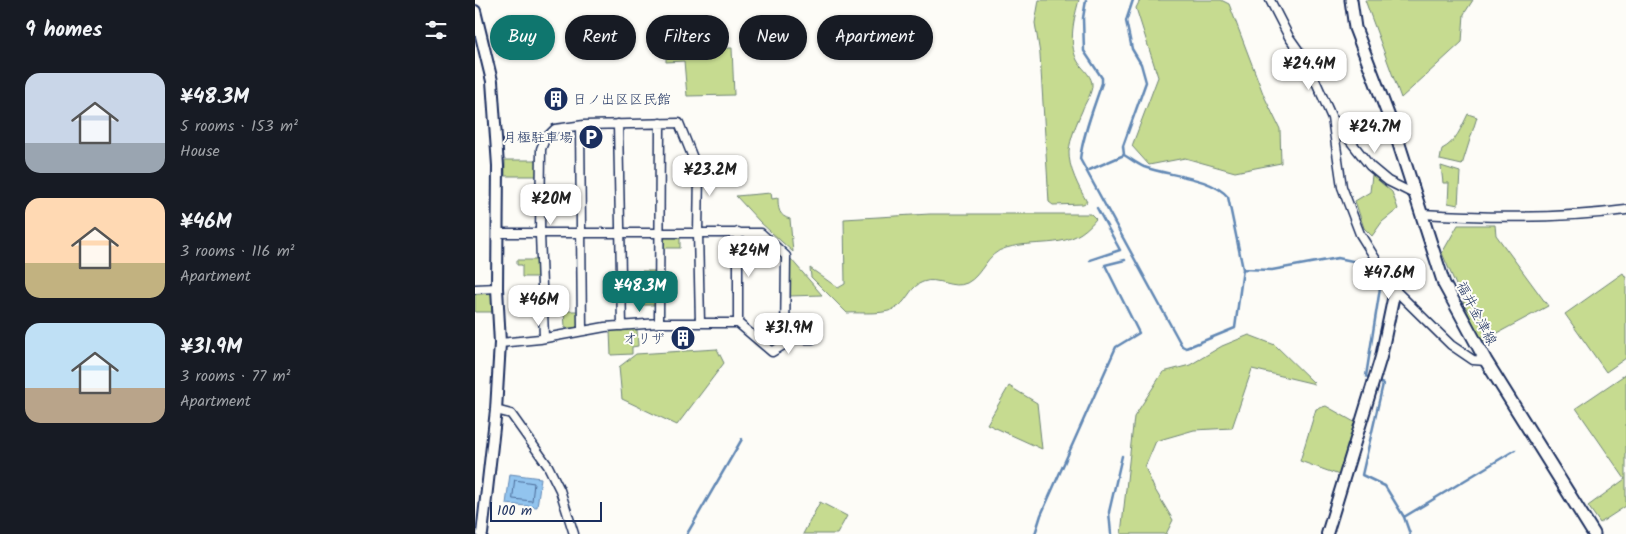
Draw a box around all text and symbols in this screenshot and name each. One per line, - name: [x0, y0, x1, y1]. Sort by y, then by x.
- text: 9 homes: [25, 14, 102, 47]
- chip: Buy: [490, 15, 555, 60]
- chip: Rent: [565, 15, 636, 60]
- chip: Filters: [646, 15, 729, 60]
- chip: New: [739, 15, 807, 60]
- chip: Apartment: [817, 15, 933, 60]
- icon: filters: [422, 16, 450, 44]
- pin: ¥24.4M: [1268, 48, 1350, 91]
- text: ¥24.4M: [1283, 52, 1335, 77]
- text: ¥48.3M: [180, 81, 249, 114]
- building icon: 日ノ出区区民館: [543, 86, 569, 112]
- place label: 日ノ出区区民館: [573, 89, 671, 111]
- icon: home: [65, 93, 125, 153]
- pin: ¥24.7M: [1334, 112, 1416, 154]
- text: 5 rooms · 153 m²: [180, 114, 298, 139]
- text: ¥24.7M: [1349, 115, 1401, 140]
- parking icon: 月極駐車場: [578, 124, 604, 150]
- place label: 月極駐車場: [503, 127, 573, 149]
- text: House: [180, 139, 220, 164]
- pin: ¥23.2M: [669, 154, 751, 197]
- text: ¥23.2M: [683, 158, 737, 183]
- pin: ¥20M: [521, 184, 581, 226]
- text: ¥20M: [531, 187, 571, 212]
- text: ¥46M: [180, 206, 232, 239]
- icon: home: [65, 218, 125, 278]
- pin: ¥24M: [719, 236, 779, 278]
- text: 3 rooms · 116 m²: [180, 239, 295, 264]
- text: ¥24M: [729, 239, 769, 264]
- pin: ¥47.6M: [1348, 258, 1430, 300]
- text: ¥47.6M: [1364, 261, 1414, 286]
- text: Apartment: [180, 264, 251, 289]
- pin: ¥48.3M: [599, 270, 681, 313]
- text: ¥48.3M: [614, 274, 666, 299]
- street label: 福井金津線: [1450, 277, 1502, 350]
- pin: ¥46M: [509, 284, 569, 327]
- text: ¥46M: [519, 288, 559, 313]
- pin: ¥31.9M: [748, 312, 830, 355]
- text: ¥31.9M: [765, 316, 813, 341]
- building icon: オリザ: [670, 325, 696, 351]
- place label: オリザ: [623, 328, 665, 350]
- text: ¥31.9M: [180, 331, 242, 364]
- icon: home: [65, 343, 125, 403]
- text: 3 rooms · 77 m²: [180, 364, 290, 389]
- text: Apartment: [180, 389, 251, 414]
- scale bar: [490, 499, 603, 522]
- text: 100 m: [497, 500, 532, 522]

